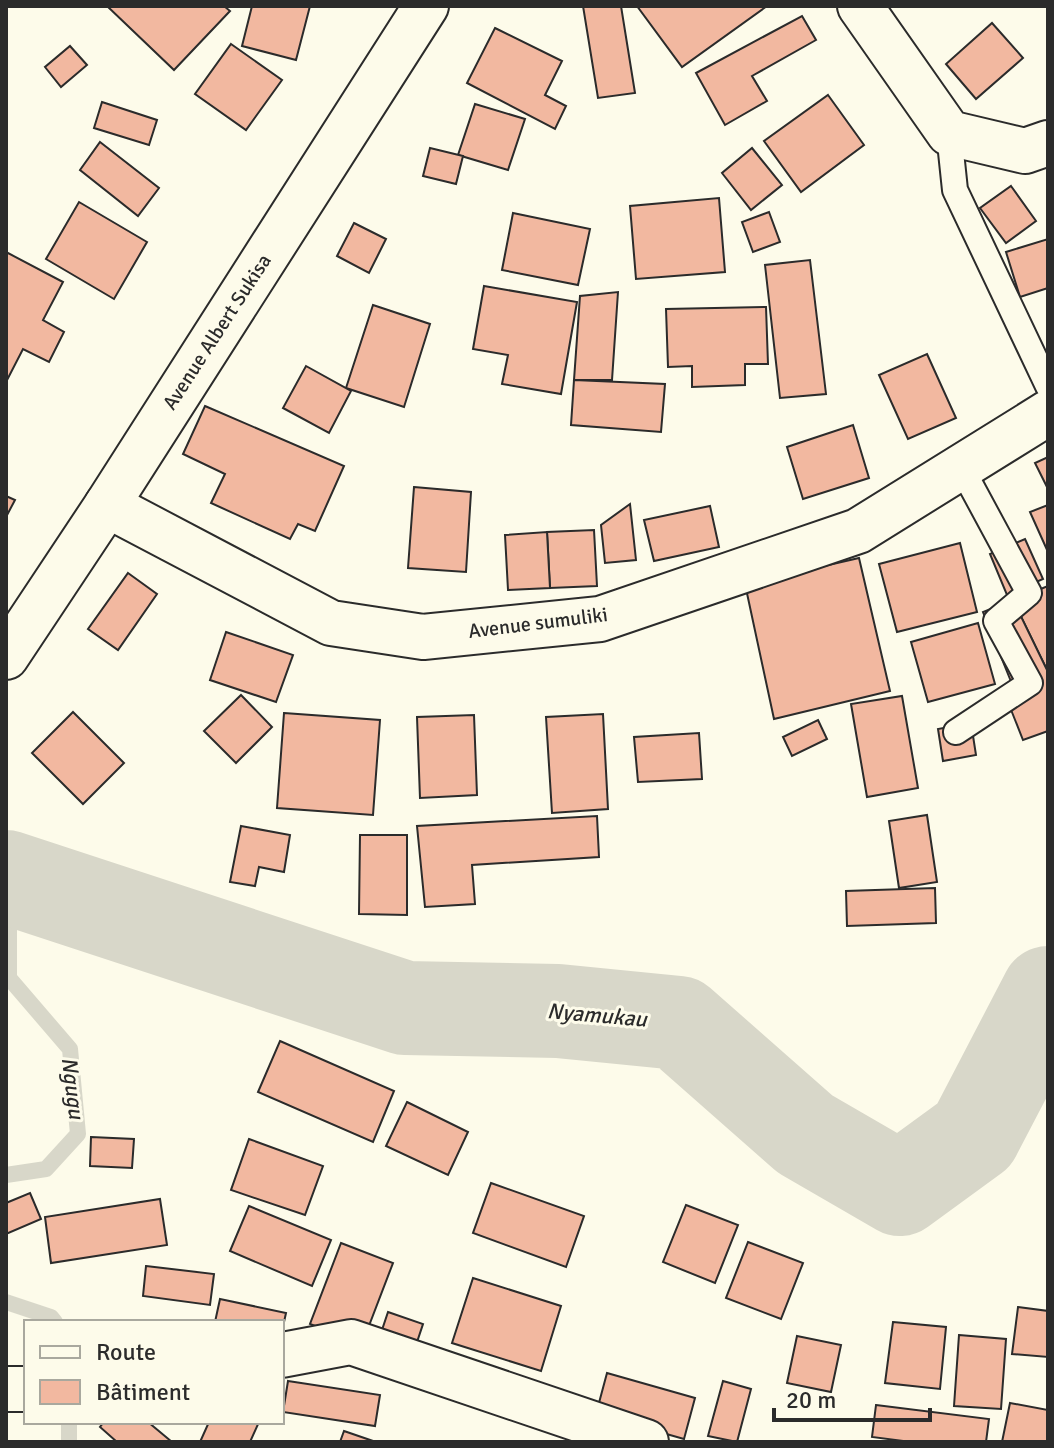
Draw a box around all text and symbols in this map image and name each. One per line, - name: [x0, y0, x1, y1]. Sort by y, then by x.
- street label: Avenue Albert Sukisa: [157, 249, 277, 415]
- street label: Avenue sumuliki: [467, 602, 609, 644]
- water label: Nyamukau: [546, 997, 650, 1033]
- water label: Ngugu: [56, 1055, 90, 1122]
- legend: [24, 1320, 284, 1424]
- text: Route: [96, 1337, 156, 1367]
- scale bar: [774, 1372, 930, 1422]
- text: Bâtiment: [96, 1377, 190, 1407]
- text: 20 m: [786, 1385, 836, 1415]

